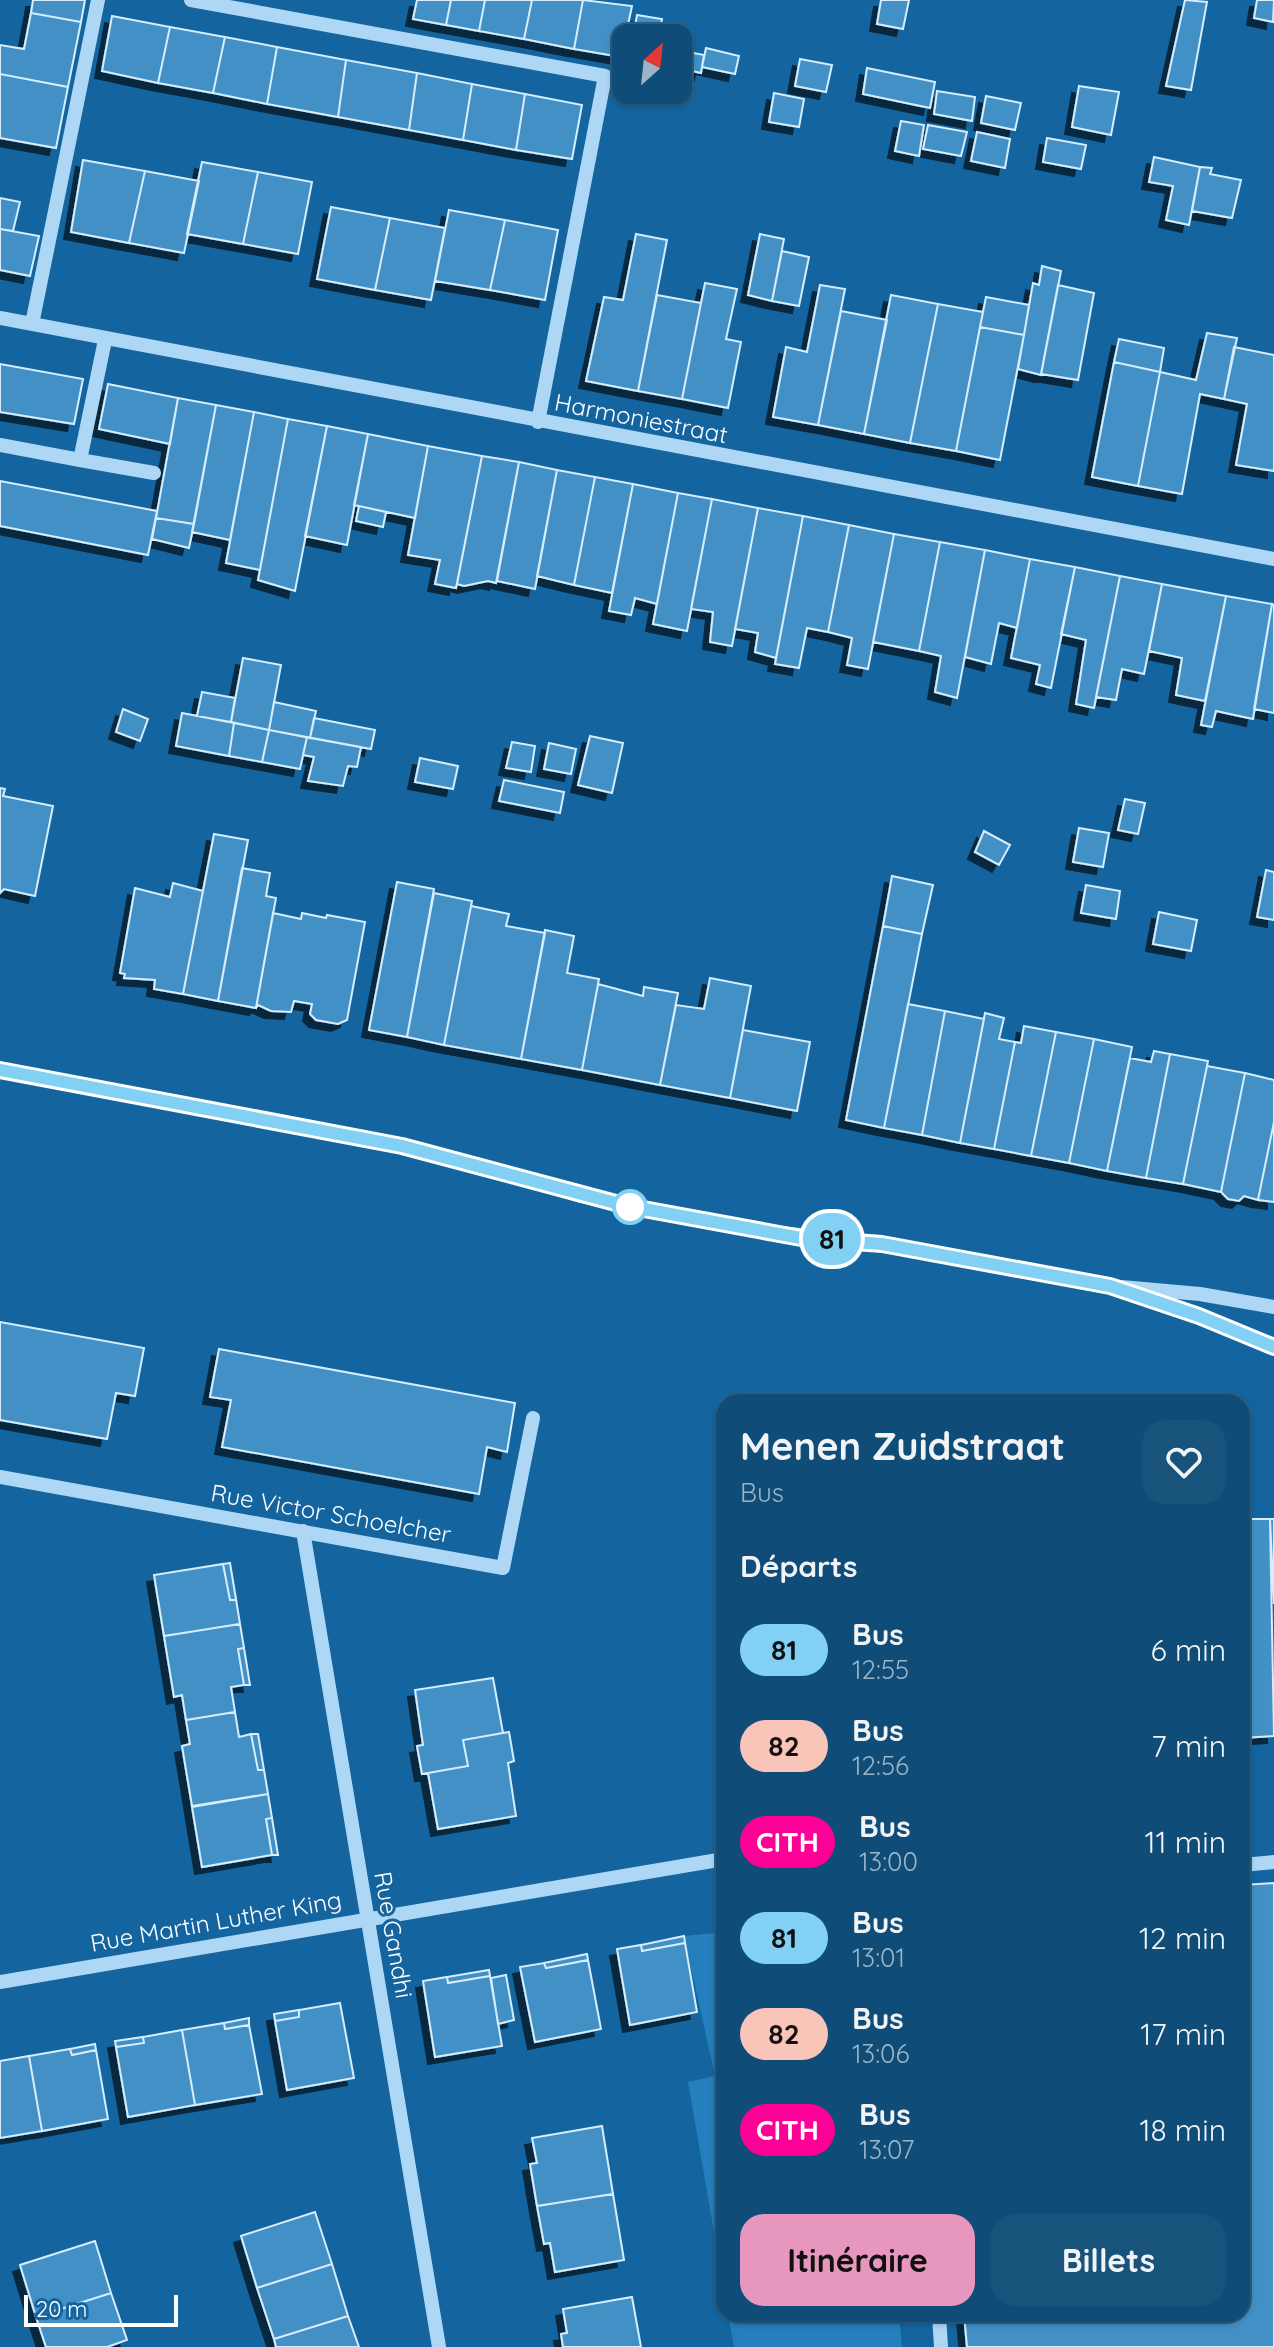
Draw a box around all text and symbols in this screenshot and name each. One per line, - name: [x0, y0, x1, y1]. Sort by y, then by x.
- north arrow: [612, 24, 692, 104]
- map controls: [612, 24, 692, 104]
- street label: Harmoniestraat: [552, 387, 730, 450]
- unlabelled marker: [613, 1190, 647, 1224]
- line badge: 81: [796, 1213, 868, 1265]
- text: 81: [819, 1221, 845, 1256]
- button: heart: [1142, 1420, 1226, 1504]
- text: Menen Zuidstraat: [740, 1422, 1065, 1470]
- text: Bus: [740, 1476, 784, 1509]
- street label: Rue Victor Schoelcher: [209, 1477, 454, 1549]
- text: Départs: [740, 1547, 857, 1585]
- text: Bus: [852, 1615, 904, 1653]
- text: 6 min: [1151, 1631, 1226, 1669]
- text: 81: [771, 1632, 797, 1667]
- text: 12:55: [852, 1653, 909, 1686]
- text: Bus: [852, 1711, 904, 1749]
- text: 7 min: [1151, 1727, 1226, 1765]
- text: 82: [768, 1728, 800, 1763]
- text: 12:56: [852, 1749, 909, 1782]
- text: Bus: [859, 1807, 911, 1845]
- text: 11 min: [1144, 1823, 1226, 1861]
- text: CITH: [756, 1824, 819, 1859]
- text: 13:00: [859, 1845, 918, 1878]
- street label: Rue Gandhi: [368, 1869, 420, 2001]
- street label: Rue Martin Luther King: [88, 1884, 344, 1958]
- text: Bus: [852, 1903, 904, 1941]
- text: 12 min: [1139, 1919, 1226, 1957]
- text: 81: [771, 1920, 797, 1955]
- text: 13:01: [852, 1941, 905, 1974]
- text: Bus: [852, 1999, 904, 2037]
- text: 17 min: [1140, 2015, 1226, 2053]
- text: 82: [768, 2016, 800, 2051]
- text: 13:06: [852, 2037, 910, 2070]
- text: Bus: [859, 2095, 911, 2133]
- text: 18 min: [1139, 2111, 1226, 2149]
- text: CITH: [756, 2112, 819, 2147]
- text: 13:07: [859, 2133, 914, 2166]
- button: Itinéraire: [740, 2214, 975, 2306]
- button: Billets: [991, 2214, 1226, 2306]
- scale bar: [24, 2291, 178, 2327]
- text: 20 m: [36, 2295, 87, 2323]

